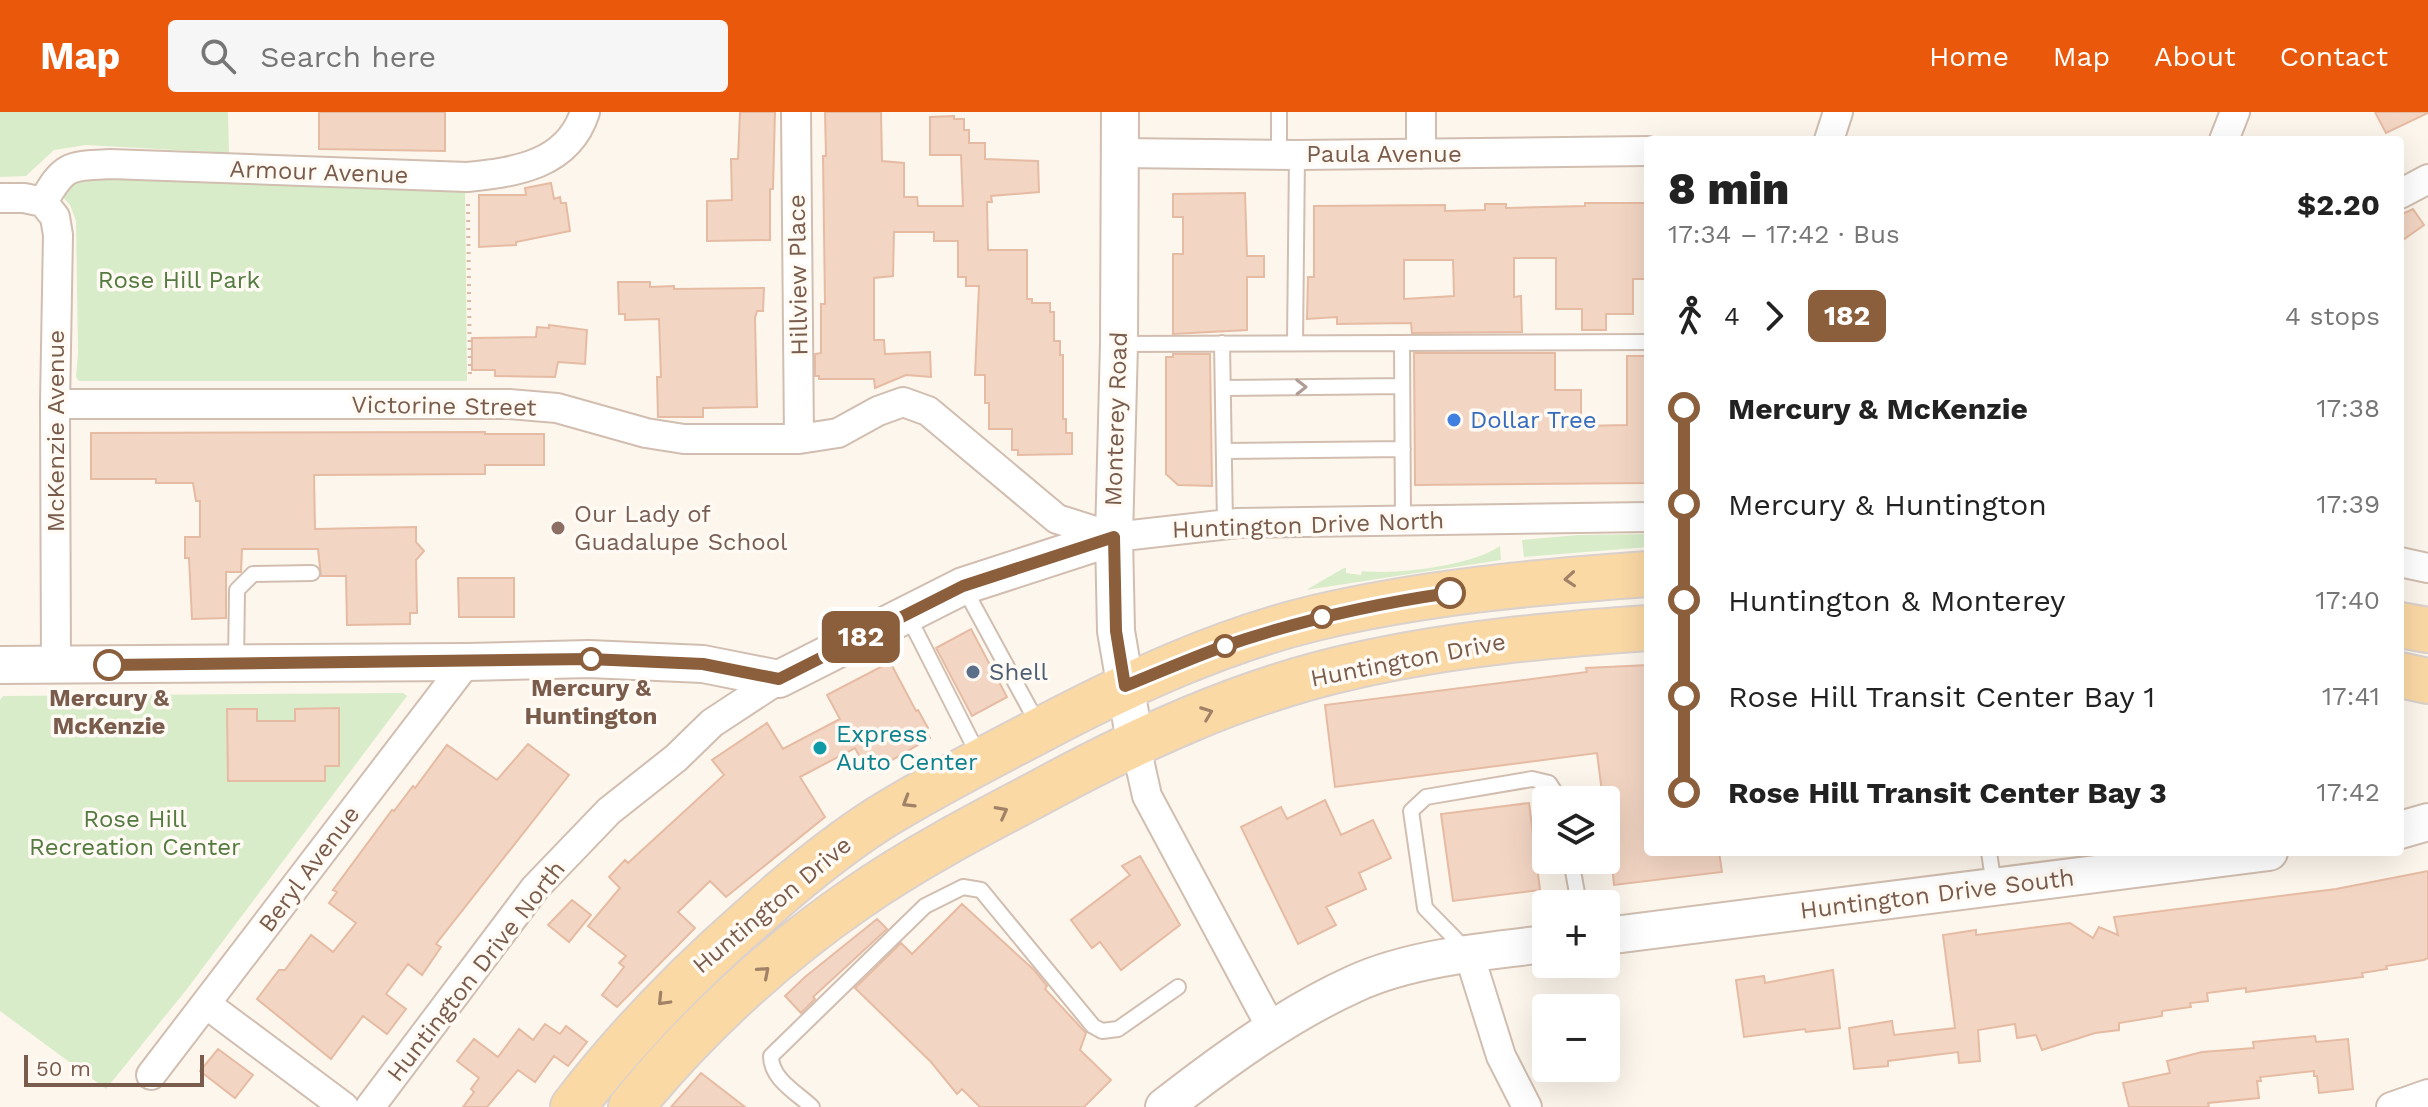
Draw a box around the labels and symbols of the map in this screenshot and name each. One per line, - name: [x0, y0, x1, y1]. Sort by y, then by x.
- street label: Paula Avenue: [1306, 140, 1462, 168]
- street label: Armour Avenue: [229, 155, 409, 189]
- street label: Hillview Place: [783, 194, 813, 356]
- park label: Rose Hill Park: [98, 266, 261, 294]
- street label: McKenzie Avenue: [42, 330, 70, 532]
- street label: Monterey Road: [1099, 331, 1133, 507]
- one-way arrow: [1295, 378, 1308, 396]
- street label: Victorine Street: [351, 390, 537, 422]
- place label: Dollar Tree: [1470, 406, 1597, 434]
- marker: Dollar Tree: [1445, 411, 1463, 429]
- place label: Our Lady of Guadalupe School: [574, 500, 788, 556]
- street label: Huntington Drive North: [1172, 506, 1444, 544]
- marker: Our Lady of Guadalupe School: [549, 519, 567, 537]
- one-way arrow: [1563, 570, 1576, 587]
- unlabelled marker: [1435, 578, 1465, 608]
- unlabelled marker: [1311, 606, 1333, 628]
- line badge: 182: [815, 611, 907, 663]
- street label: Huntington Drive: [1308, 627, 1508, 693]
- unlabelled marker: [1214, 635, 1236, 657]
- marker: Mercury & Huntington: [580, 648, 602, 670]
- marker: Mercury & McKenzie: [94, 650, 124, 680]
- place label: Shell: [989, 658, 1048, 686]
- marker: Shell: [964, 663, 982, 681]
- place label: Mercury & Huntington: [525, 674, 657, 730]
- place label: Mercury & McKenzie: [49, 684, 169, 740]
- one-way arrow: [1199, 706, 1213, 723]
- place label: Express Auto Center: [836, 720, 978, 776]
- marker: Express Auto Center: [811, 739, 829, 757]
- one-way arrow: [902, 792, 917, 808]
- street label: Beryl Avenue: [253, 801, 365, 937]
- park label: Rose Hill Recreation Center: [29, 805, 241, 861]
- one-way arrow: [994, 807, 1009, 822]
- street label: Huntington Drive: [687, 831, 857, 979]
- street label: Huntington Drive North: [381, 855, 571, 1087]
- street label: Huntington Drive South: [1798, 863, 2076, 925]
- one-way arrow: [754, 967, 769, 982]
- one-way arrow: [658, 991, 672, 1006]
- scale bar: [24, 1051, 204, 1087]

